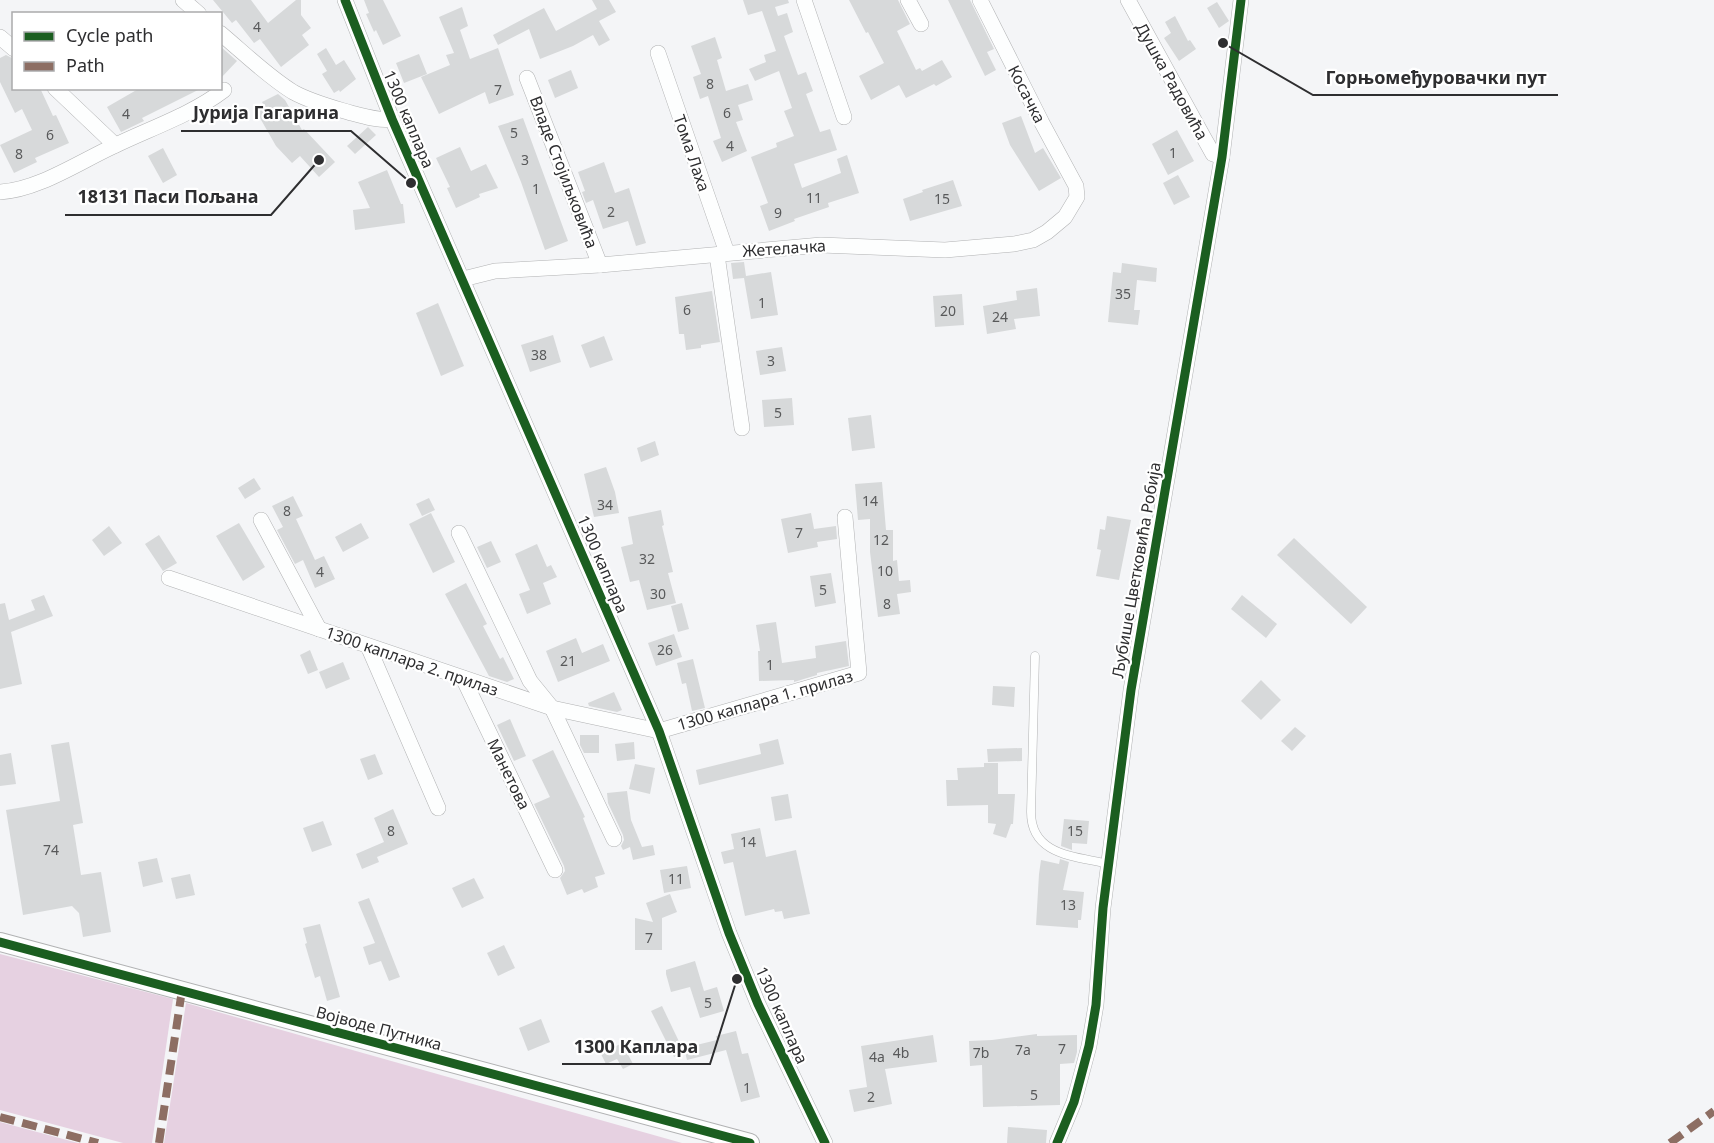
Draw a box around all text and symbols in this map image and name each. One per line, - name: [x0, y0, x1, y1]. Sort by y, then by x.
- legend: [12, 12, 222, 90]
- house number: 4: [253, 17, 261, 36]
- street label: Душка Радовића: [1131, 18, 1213, 144]
- text: Cycle path: [66, 23, 153, 47]
- text: Path: [66, 53, 105, 77]
- callout: Горњомеђуровачки пут: [1313, 59, 1558, 95]
- street label: Косачка: [1003, 61, 1051, 127]
- text: Горњомеђуровачки пут: [1325, 65, 1547, 89]
- street label: 1300 каплара: [378, 67, 440, 171]
- house number: 8: [706, 74, 714, 93]
- house number: 7: [494, 80, 502, 99]
- street label: Владе Стојиљковића: [525, 93, 603, 251]
- callout: Јурија Гагарина: [181, 95, 351, 131]
- text: Јурија Гагарина: [191, 100, 339, 124]
- house number: 6: [723, 103, 731, 122]
- house number: 4: [122, 104, 130, 123]
- street label: Тома Лаха: [669, 112, 715, 194]
- house number: 5: [510, 123, 518, 142]
- house number: 6: [46, 125, 54, 144]
- house number: 4: [726, 136, 734, 155]
- house number: 1: [1169, 143, 1177, 162]
- house number: 8: [15, 144, 23, 163]
- house number: 3: [521, 150, 529, 169]
- callout: 18131 Паси Пољана: [65, 179, 271, 215]
- house number: 1: [532, 179, 540, 198]
- text: 18131 Паси Пољана: [77, 184, 259, 208]
- house number: 11: [806, 188, 822, 207]
- house number: 15: [934, 189, 950, 208]
- house number: 2: [607, 202, 615, 221]
- house number: 9: [774, 203, 782, 222]
- street label: Жетелачка: [741, 234, 827, 262]
- house number: 35: [1115, 284, 1131, 303]
- house number: 1: [758, 293, 766, 312]
- house number: 6: [683, 300, 691, 319]
- house number: 20: [940, 301, 956, 320]
- house number: 24: [992, 307, 1008, 326]
- house number: 38: [531, 345, 547, 364]
- house number: 3: [767, 351, 775, 370]
- house number: 5: [774, 403, 782, 422]
- street label: Љубише Цветковића Робија: [1106, 460, 1166, 680]
- house number: 14: [862, 491, 878, 510]
- house number: 34: [597, 495, 613, 514]
- house number: 8: [283, 501, 291, 520]
- street label: 1300 каплара: [572, 512, 634, 616]
- house number: 7: [795, 523, 803, 542]
- house number: 12: [873, 530, 889, 549]
- house number: 32: [639, 549, 655, 568]
- house number: 10: [877, 561, 893, 580]
- house number: 4: [316, 562, 324, 581]
- house number: 5: [819, 580, 827, 599]
- house number: 30: [650, 584, 666, 603]
- house number: 8: [883, 594, 891, 613]
- street label: 1300 каплара 2. прилаз: [323, 621, 502, 701]
- house number: 26: [657, 640, 673, 659]
- house number: 21: [560, 651, 576, 670]
- house number: 1: [766, 655, 774, 674]
- street label: 1300 каплара 1. прилаз: [675, 664, 856, 736]
- street label: Манетова: [482, 735, 536, 813]
- house number: 8: [387, 821, 395, 840]
- house number: 15: [1067, 821, 1083, 840]
- house number: 14: [740, 832, 756, 851]
- house number: 74: [43, 840, 59, 859]
- house number: 11: [668, 869, 684, 888]
- house number: 13: [1060, 895, 1076, 914]
- house number: 7: [645, 928, 653, 947]
- street label: 1300 каплара: [751, 963, 813, 1067]
- house number: 5: [704, 993, 712, 1012]
- street label: Војводе Путника: [314, 1001, 444, 1055]
- callout: 1300 Каплара: [562, 1028, 710, 1064]
- text: 1300 Каплара: [574, 1034, 698, 1058]
- house number: 7: [1058, 1039, 1066, 1058]
- house number: 7a: [1015, 1040, 1031, 1059]
- house number: 4b: [893, 1043, 909, 1062]
- house number: 7b: [973, 1043, 989, 1062]
- house number: 4a: [869, 1047, 885, 1066]
- house number: 1: [743, 1078, 751, 1097]
- house number: 5: [1030, 1085, 1038, 1104]
- house number: 2: [867, 1087, 875, 1106]

